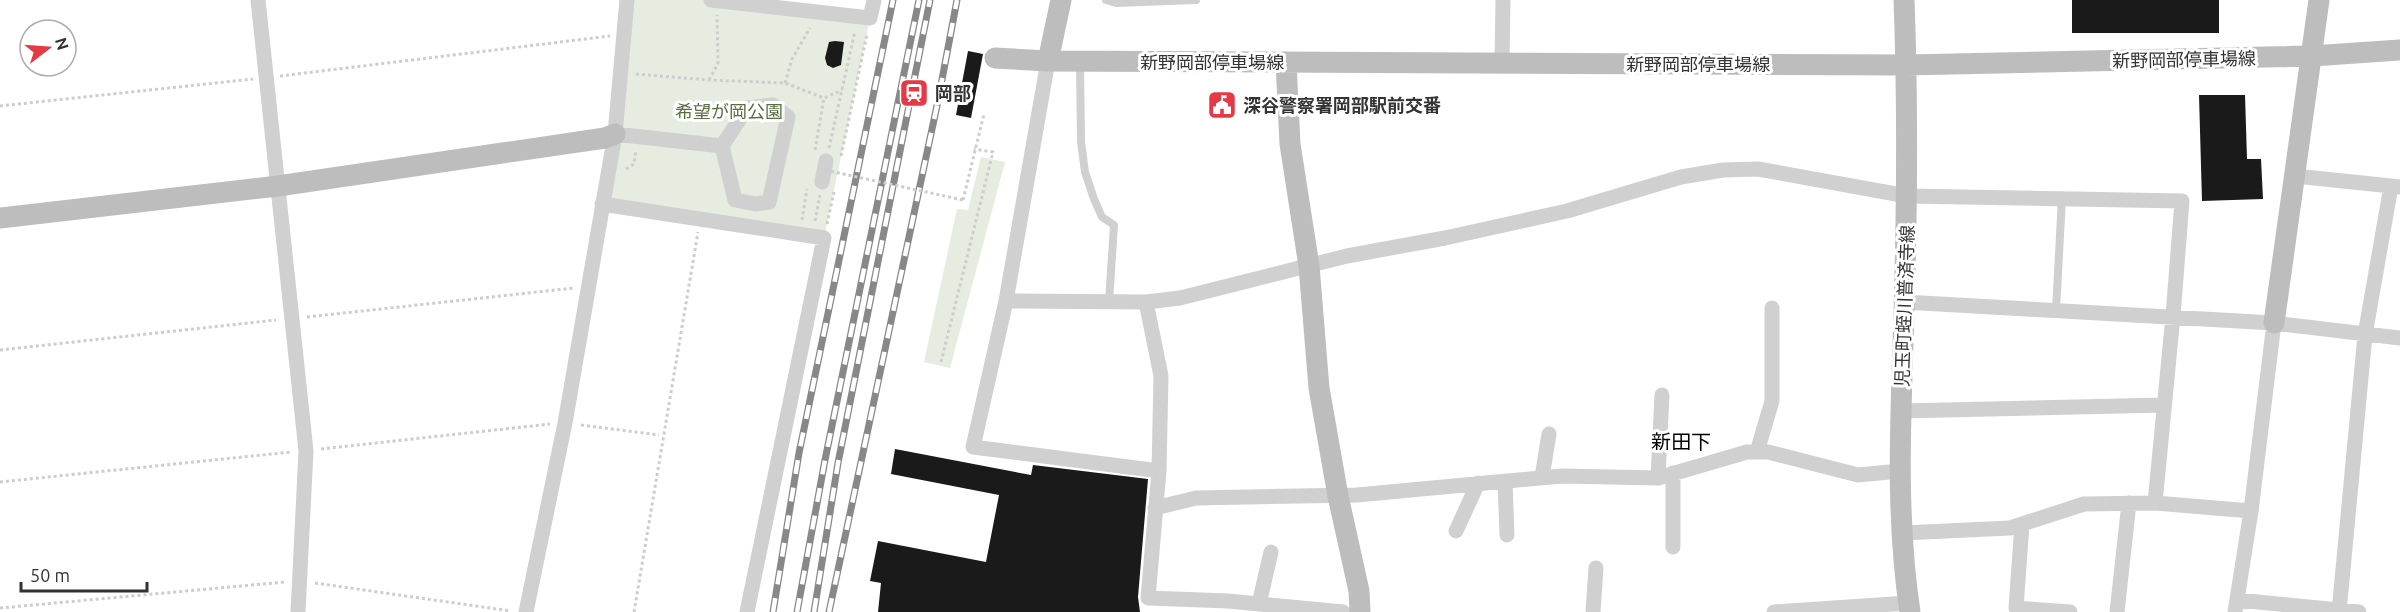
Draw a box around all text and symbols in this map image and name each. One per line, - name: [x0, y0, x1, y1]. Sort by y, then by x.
- north arrow: [18, 18, 78, 78]
- text: N: [52, 35, 73, 52]
- street label: 新野岡部停車場線: [2112, 48, 2256, 70]
- street label: 新野岡部停車場線: [1140, 52, 1284, 72]
- street label: 新野岡部停車場線: [1626, 54, 1770, 74]
- station icon: 岡部: [898, 77, 930, 109]
- place label: 岡部: [935, 83, 971, 103]
- public building icon: 深谷警察署岡部駅前交番: [1206, 89, 1238, 121]
- place label: 深谷警察署岡部駅前交番: [1243, 95, 1441, 115]
- park label: 希望が岡公園: [675, 101, 783, 121]
- street label: 児玉町蛭川普済寺線: [1891, 225, 1917, 387]
- district label: 新田下: [1651, 430, 1711, 453]
- scale bar: [21, 555, 147, 593]
- text: 50 m: [30, 565, 70, 585]

